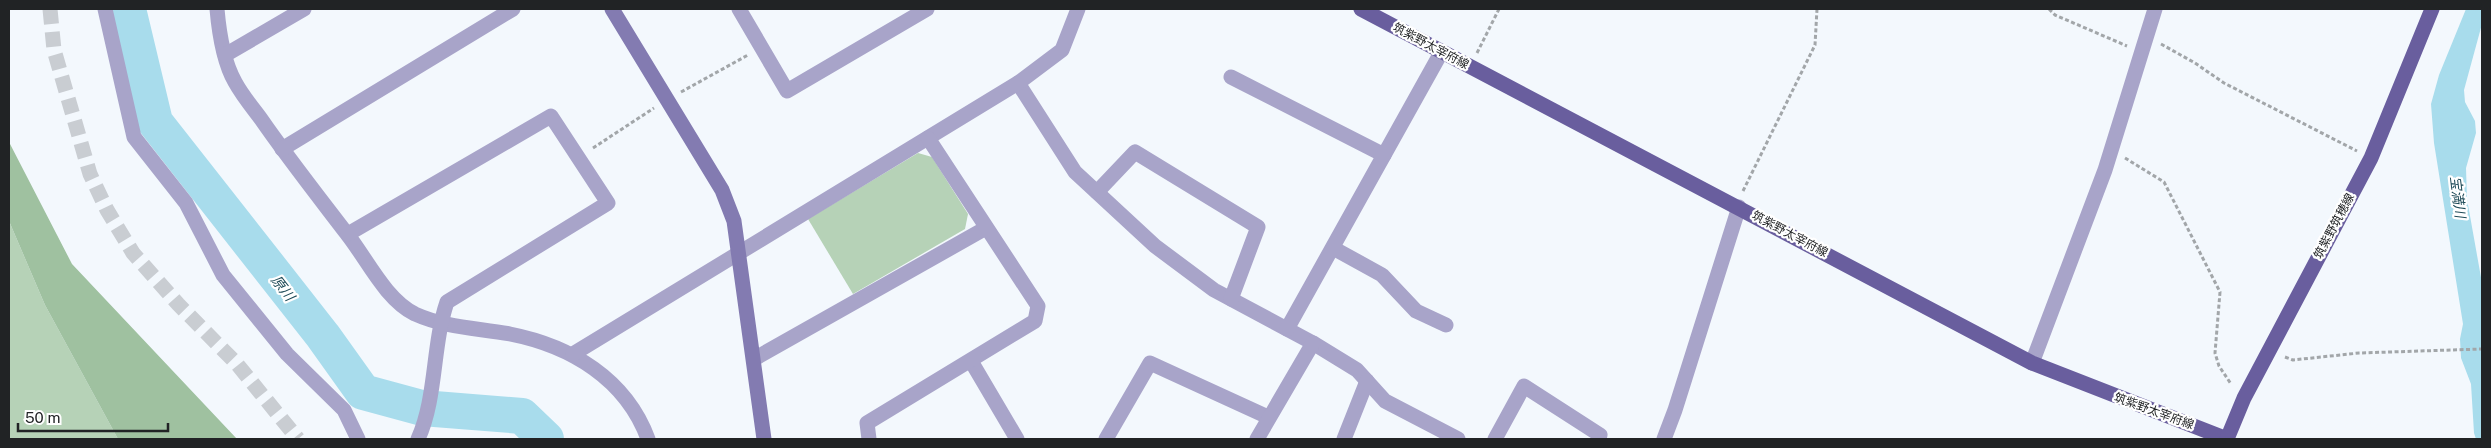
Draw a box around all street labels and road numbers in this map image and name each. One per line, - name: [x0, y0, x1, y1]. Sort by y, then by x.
- street label: 筑紫野太宰府線: [1391, 20, 1471, 72]
- street label: 筑紫野筑穂線: [2311, 191, 2357, 261]
- street label: 筑紫野太宰府線: [1750, 208, 1830, 260]
- street label: 筑紫野太宰府線: [2112, 390, 2196, 432]

